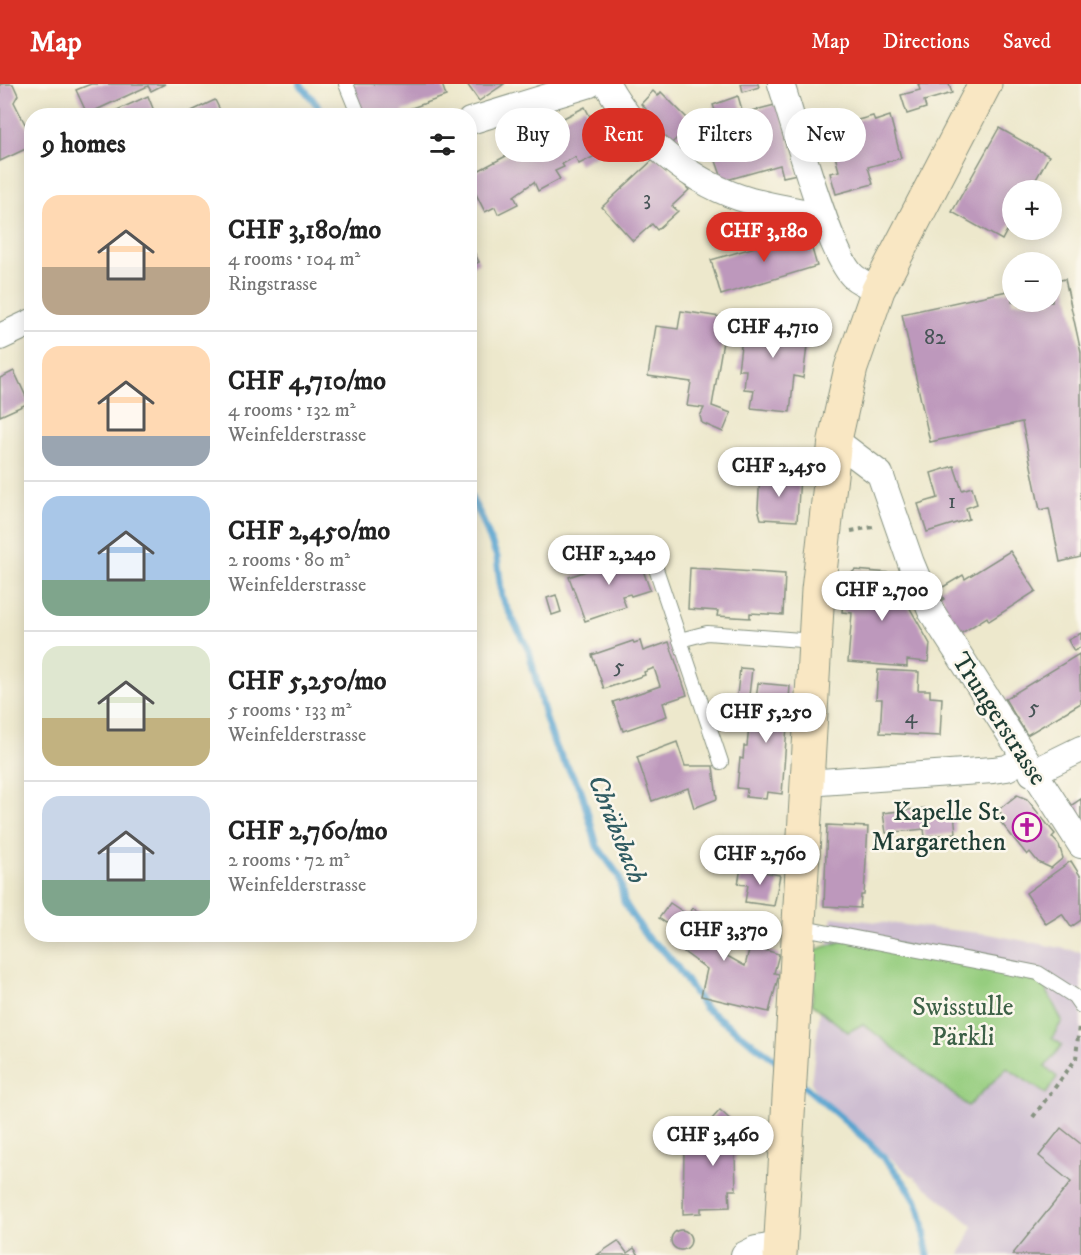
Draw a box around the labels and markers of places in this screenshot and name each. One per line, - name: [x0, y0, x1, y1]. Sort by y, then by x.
- pin: CHF 3,180: [695, 212, 833, 263]
- pin: CHF 4,710: [704, 308, 842, 359]
- pin: CHF 2,450: [710, 447, 848, 498]
- pin: CHF 2,240: [540, 535, 678, 586]
- pin: CHF 2,700: [813, 571, 951, 622]
- pin: CHF 5,250: [697, 693, 835, 744]
- place label: Kapelle St. Margarethen: [871, 796, 1006, 859]
- church icon: Kapelle St. Margarethen: [1011, 811, 1043, 843]
- pin: CHF 2,760: [691, 835, 829, 886]
- pin: CHF 3,370: [655, 911, 793, 962]
- pin: CHF 3,460: [644, 1116, 782, 1167]

